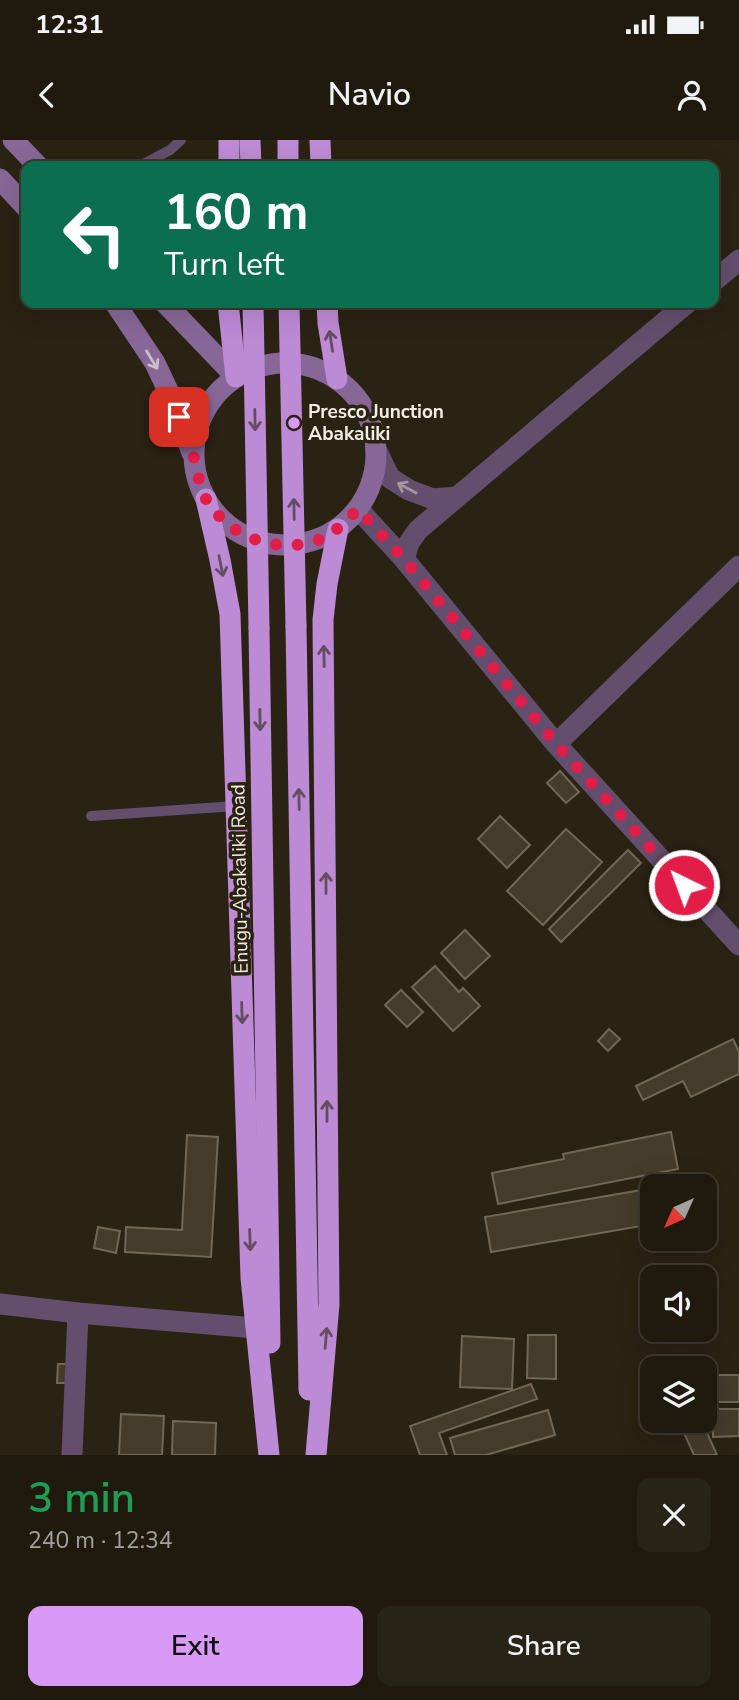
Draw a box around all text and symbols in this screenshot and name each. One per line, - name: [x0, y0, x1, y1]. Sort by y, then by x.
- text: 12:31: [35, 7, 104, 42]
- text: Navio: [328, 73, 411, 116]
- icon: back: [28, 76, 66, 114]
- icon: person: [673, 76, 711, 114]
- text: 160 m: [164, 179, 308, 246]
- icon: left: [49, 189, 140, 280]
- text: Turn left: [164, 243, 284, 286]
- one-way arrow: [324, 330, 337, 353]
- one-way arrow: [145, 349, 159, 369]
- pin: [149, 387, 209, 447]
- icon: arrive: [160, 398, 198, 436]
- place label: Presco Junction Abakaliki: [308, 399, 444, 447]
- one-way arrow: [248, 408, 262, 431]
- marker: Presco Junction Abakaliki: [286, 415, 302, 431]
- one-way arrow: [397, 480, 418, 494]
- one-way arrow: [287, 497, 300, 520]
- one-way arrow: [215, 554, 228, 577]
- one-way arrow: [317, 645, 330, 668]
- one-way arrow: [254, 708, 267, 731]
- street label: Enugu-Abakaliki Road: [225, 784, 255, 974]
- one-way arrow: [292, 788, 306, 811]
- position arrow: [647, 848, 721, 922]
- one-way arrow: [319, 872, 333, 895]
- one-way arrow: [236, 1001, 249, 1024]
- one-way arrow: [320, 1100, 334, 1123]
- north arrow: [640, 1174, 718, 1251]
- map controls: [640, 1174, 717, 1433]
- one-way arrow: [244, 1228, 257, 1251]
- button: sound: [640, 1265, 717, 1342]
- one-way arrow: [320, 1327, 333, 1350]
- button: layers: [640, 1356, 717, 1433]
- text: 3 min: [28, 1470, 135, 1527]
- button: close: [637, 1478, 711, 1552]
- text: 240 m · 12:34: [28, 1525, 173, 1556]
- button: Exit: [28, 1606, 363, 1686]
- button: Share: [377, 1606, 711, 1686]

